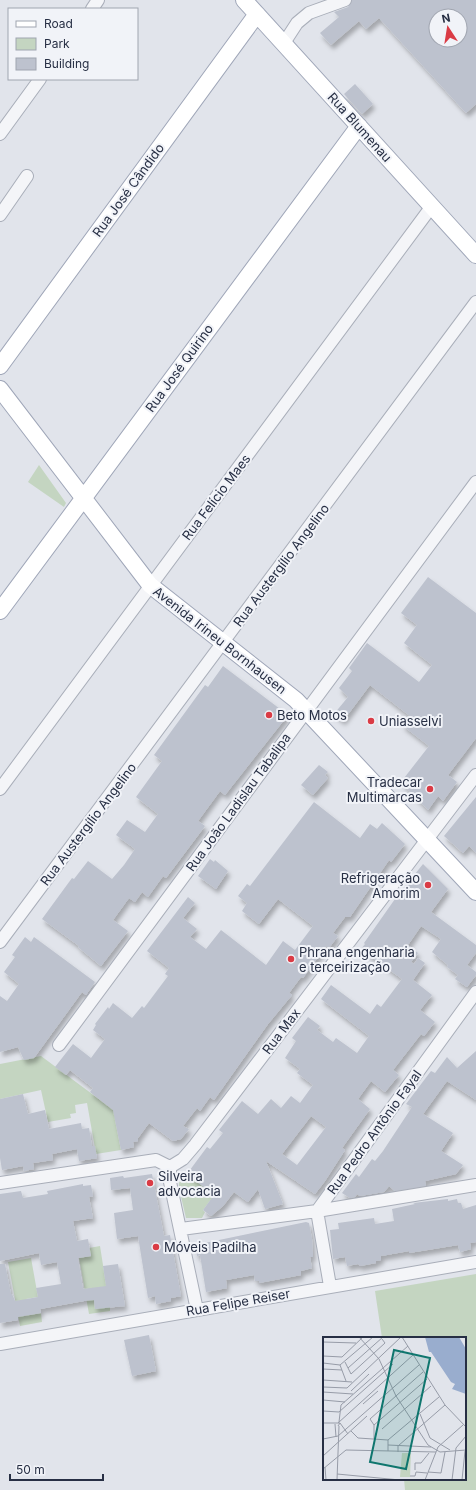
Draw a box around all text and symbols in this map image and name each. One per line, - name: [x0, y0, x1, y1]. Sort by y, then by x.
- legend: [8, 8, 138, 80]
- north arrow: [428, 8, 468, 48]
- text: N: [440, 10, 451, 26]
- text: Road: [44, 16, 73, 31]
- text: Park: [44, 36, 70, 51]
- text: Building: [44, 56, 89, 71]
- street label: Rua Blumenau: [325, 89, 395, 165]
- street label: Rua José Cândido: [89, 140, 167, 240]
- street label: Rua José Quirino: [142, 321, 216, 415]
- street label: Rua Felício Maes: [178, 451, 254, 543]
- street label: Rua Austergílio Angelino: [230, 500, 333, 630]
- street label: Avenida Irineu Bornhausen: [150, 583, 290, 697]
- place label: Beto Motos: [277, 707, 347, 723]
- marker: Beto Motos: [264, 710, 274, 720]
- place label: Uniasselvi: [379, 713, 442, 729]
- marker: Uniasselvi: [366, 716, 376, 726]
- street label: Rua João Ladislau Tabalipa: [182, 730, 294, 874]
- street label: Rua Austergílio Angelino: [37, 759, 140, 889]
- place label: Tradecar Multimarcas: [347, 774, 422, 805]
- marker: Tradecar Multimarcas: [425, 784, 435, 794]
- place label: Refrigeração Amorim: [341, 870, 420, 901]
- marker: Refrigeração Amorim: [423, 880, 433, 890]
- place label: Phrana engenharia e terceirização: [299, 944, 415, 975]
- marker: Phrana engenharia e terceirização: [286, 954, 296, 964]
- street label: Rua Max: [259, 1005, 303, 1057]
- street label: Rua Pedro Antônio Fayal: [323, 1067, 425, 1197]
- place label: Silveira advocacia: [158, 1168, 221, 1199]
- marker: Silveira advocacia: [145, 1178, 155, 1188]
- place label: Móveis Padilha: [164, 1239, 256, 1255]
- marker: Móveis Padilha: [151, 1242, 161, 1252]
- street label: Rua Felipe Reiser: [185, 1285, 291, 1319]
- inset map: [323, 1337, 466, 1480]
- scale bar: [10, 1456, 103, 1482]
- text: 50 m: [16, 1462, 45, 1477]

